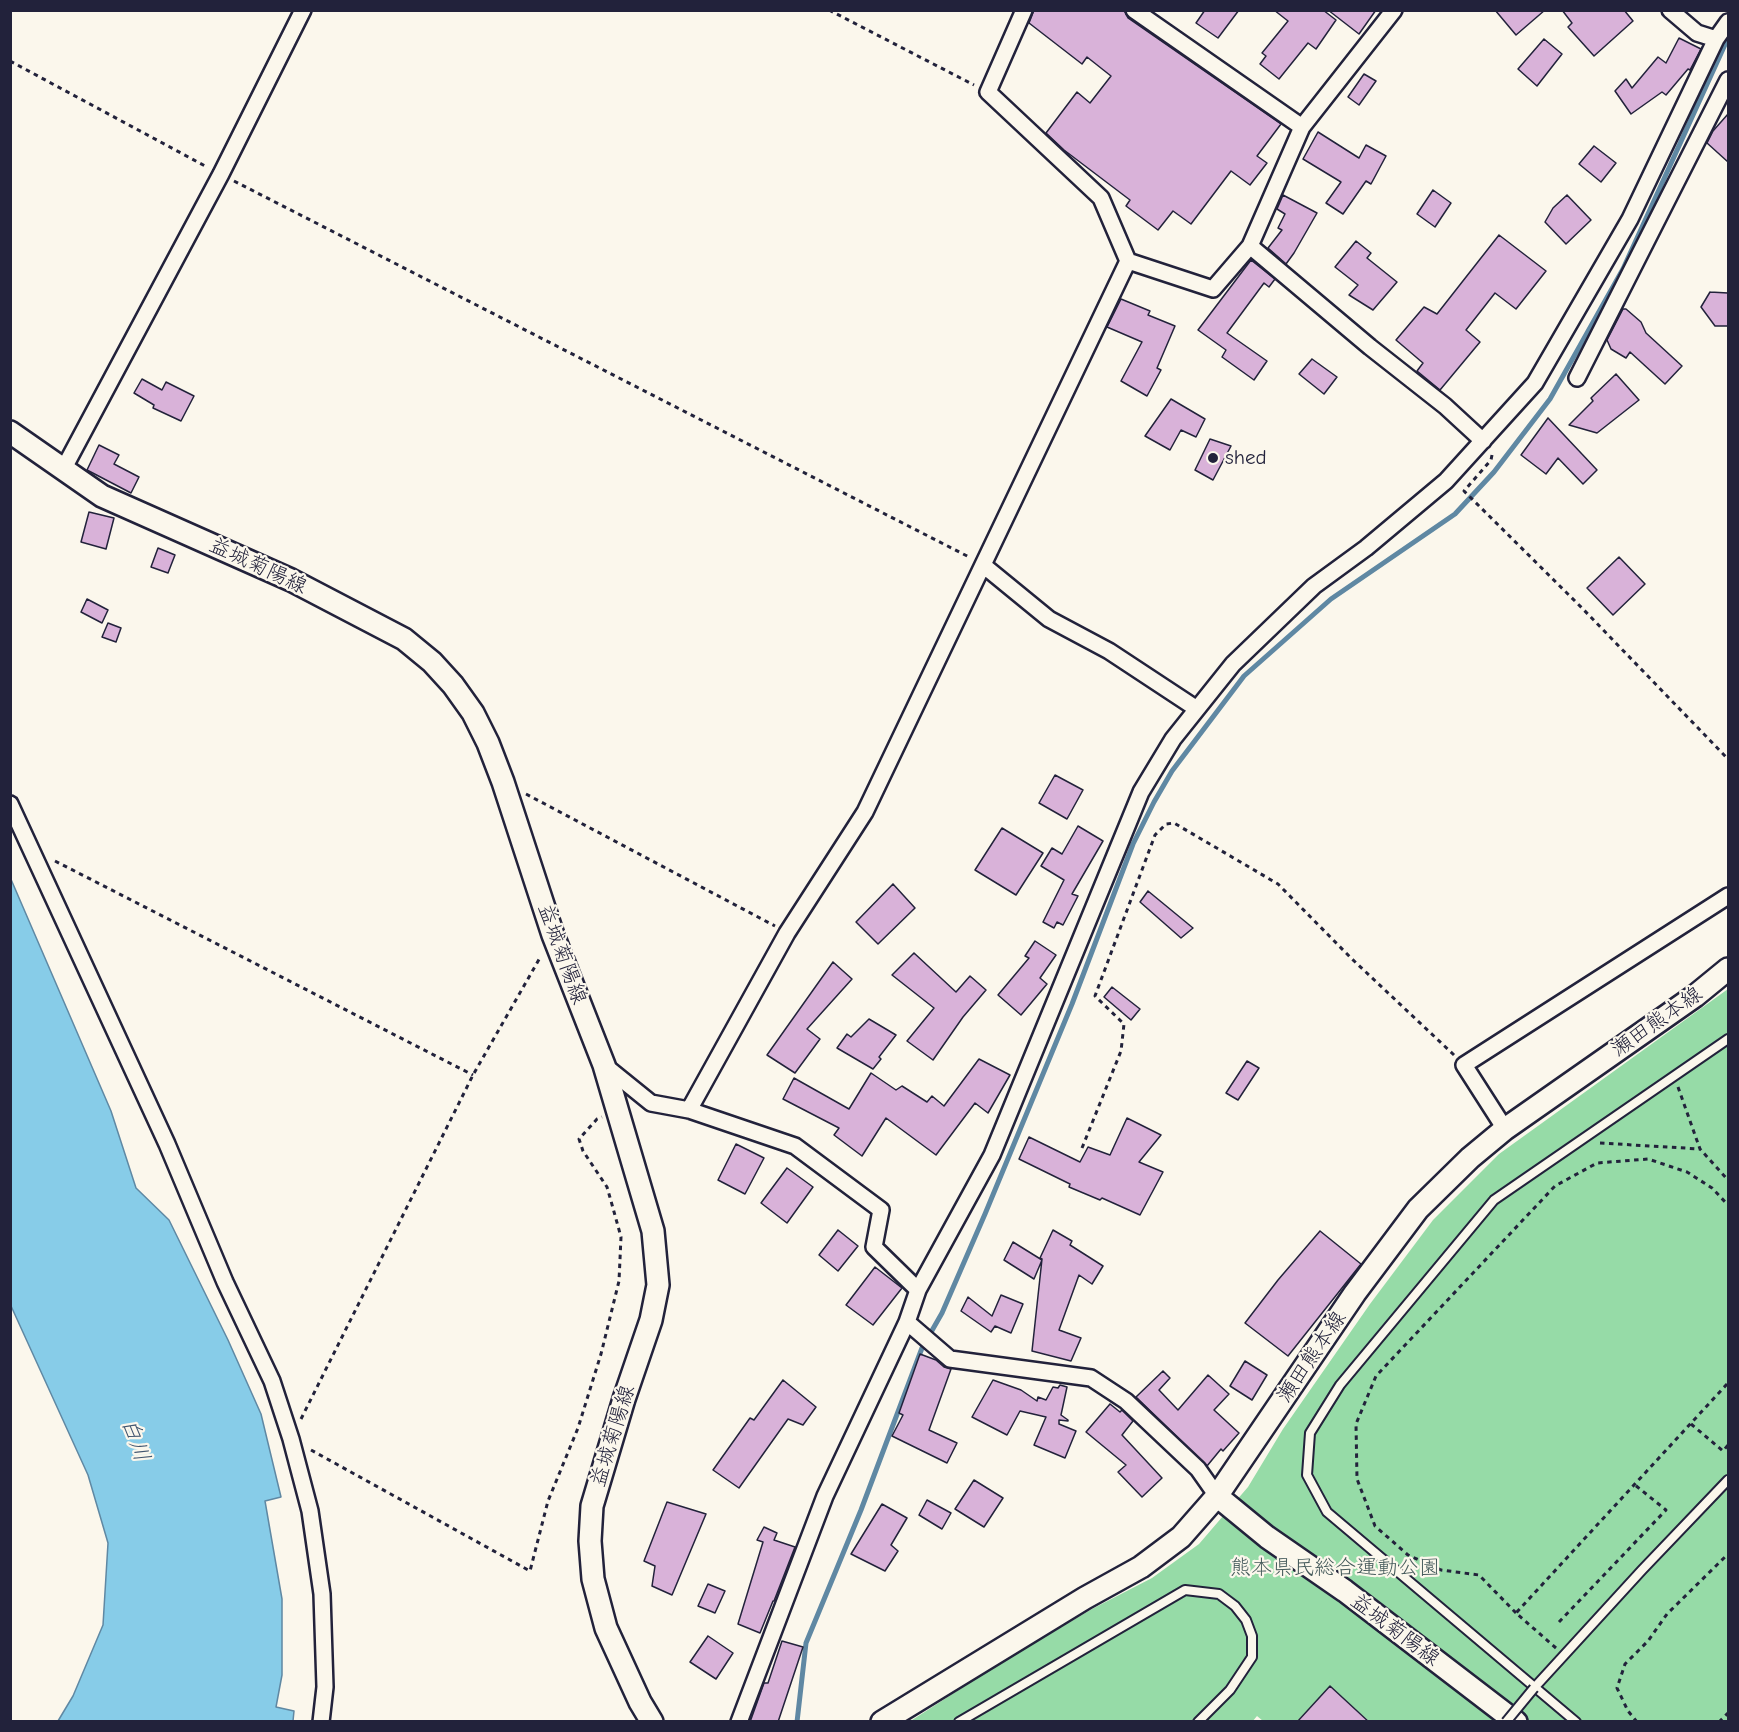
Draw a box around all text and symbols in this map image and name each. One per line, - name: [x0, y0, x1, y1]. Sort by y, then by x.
- place label: shed: [1225, 445, 1267, 471]
- marker: shed: [1206, 451, 1220, 465]
- street label: 益城菊陽線: [205, 532, 311, 600]
- street label: 益城菊陽線: [532, 900, 592, 1008]
- street label: 瀬田熊本線: [1607, 982, 1707, 1062]
- street label: 瀬田熊本線: [1272, 1306, 1352, 1408]
- street label: 益城菊陽線: [586, 1382, 640, 1490]
- water label: 白川: [115, 1415, 155, 1465]
- park label: 熊本県民総合運動公園: [1230, 1555, 1440, 1581]
- street label: 益城菊陽線: [1345, 1588, 1445, 1672]

